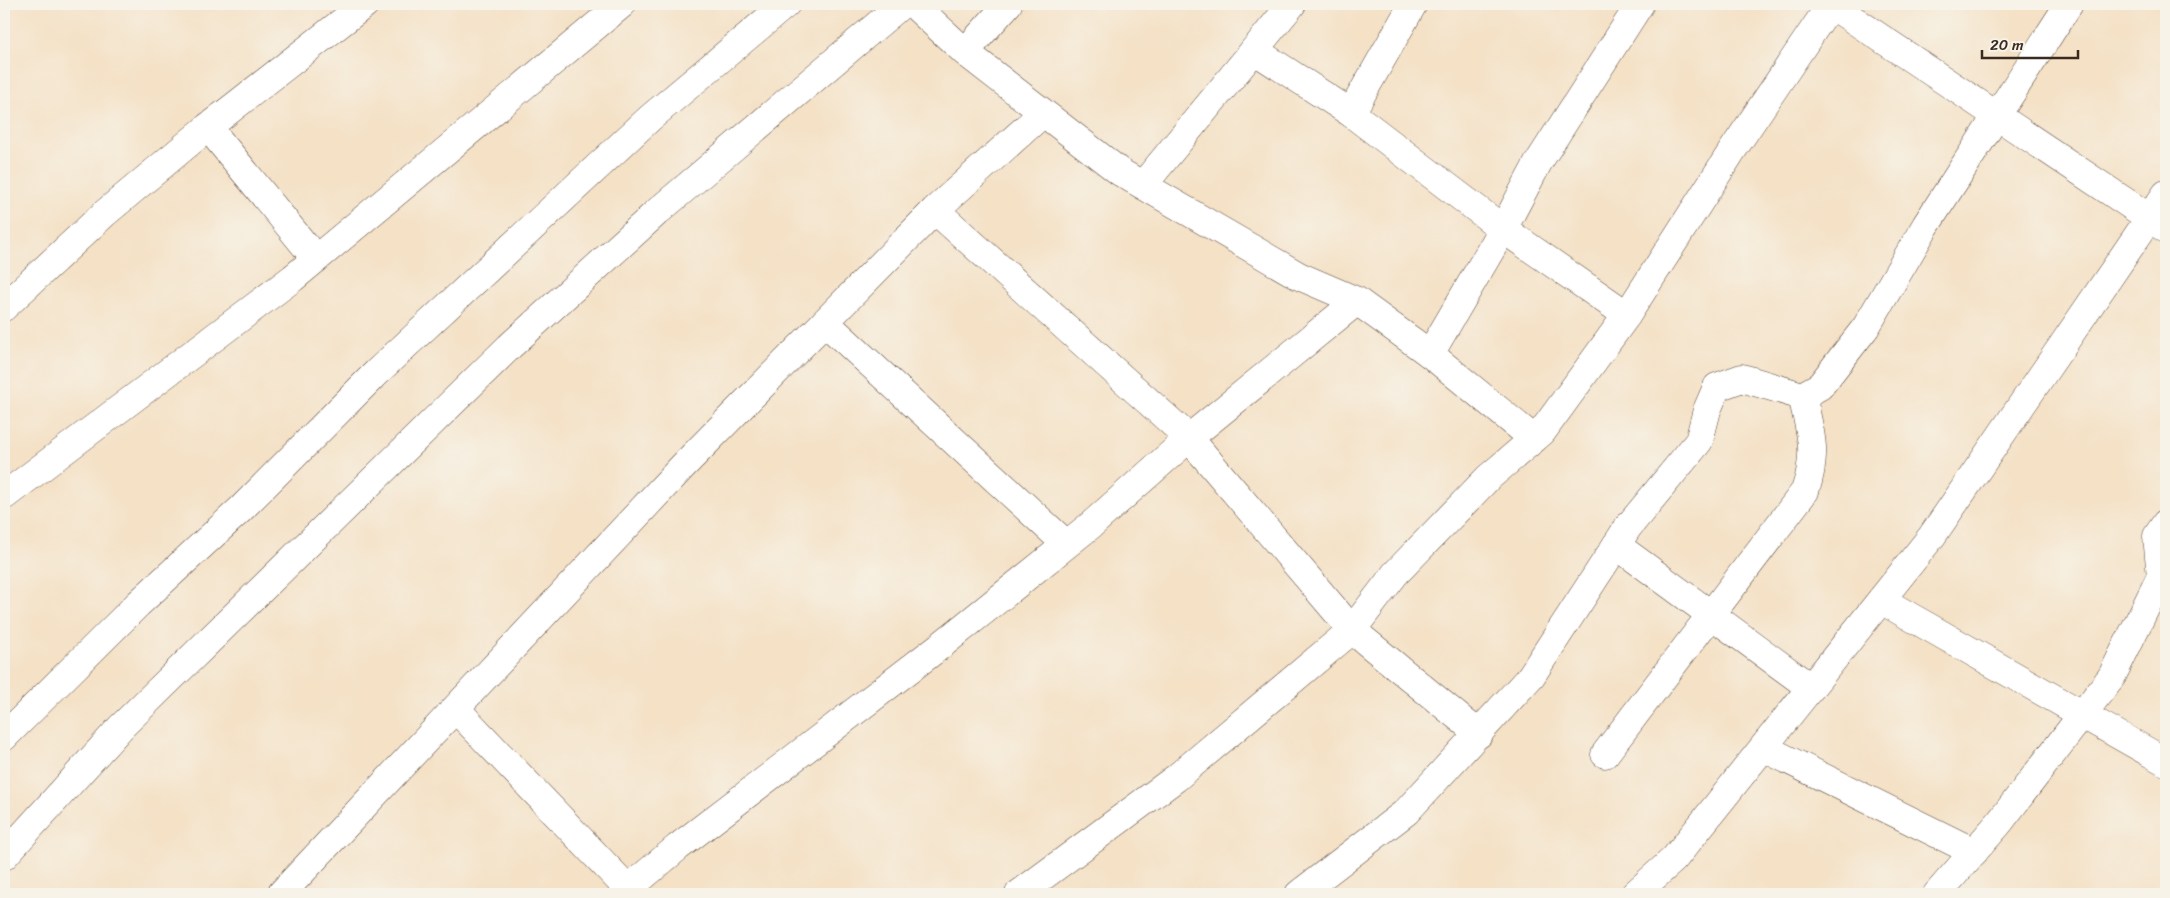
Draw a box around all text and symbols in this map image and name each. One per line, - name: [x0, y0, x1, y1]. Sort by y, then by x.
- scale bar: [1982, 28, 2079, 60]
- text: 20 m: [1990, 32, 2024, 58]

